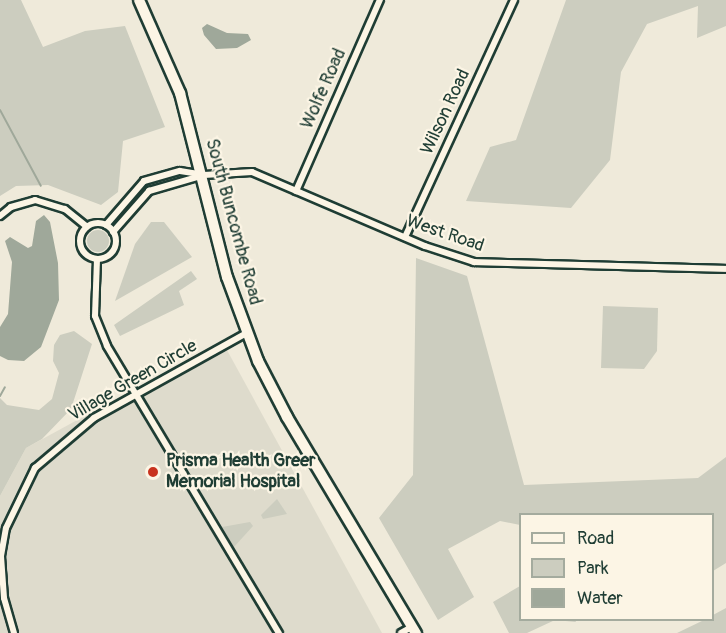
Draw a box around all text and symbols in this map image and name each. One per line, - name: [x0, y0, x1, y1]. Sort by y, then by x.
- street label: Wolfe Road: [297, 46, 351, 132]
- street label: Wilson Road: [417, 66, 475, 158]
- street label: South Buncombe Road: [200, 136, 266, 308]
- street label: West Road: [403, 211, 487, 257]
- street label: Village Green Circle: [65, 335, 201, 427]
- place label: Prisma Health Greer Memorial Hospital: [166, 451, 315, 494]
- marker: Prisma Health Greer Memorial Hospital: [144, 463, 162, 481]
- legend: [519, 513, 714, 621]
- text: Road: [577, 527, 614, 550]
- text: Park: [577, 557, 609, 580]
- text: Water: [577, 587, 623, 610]

